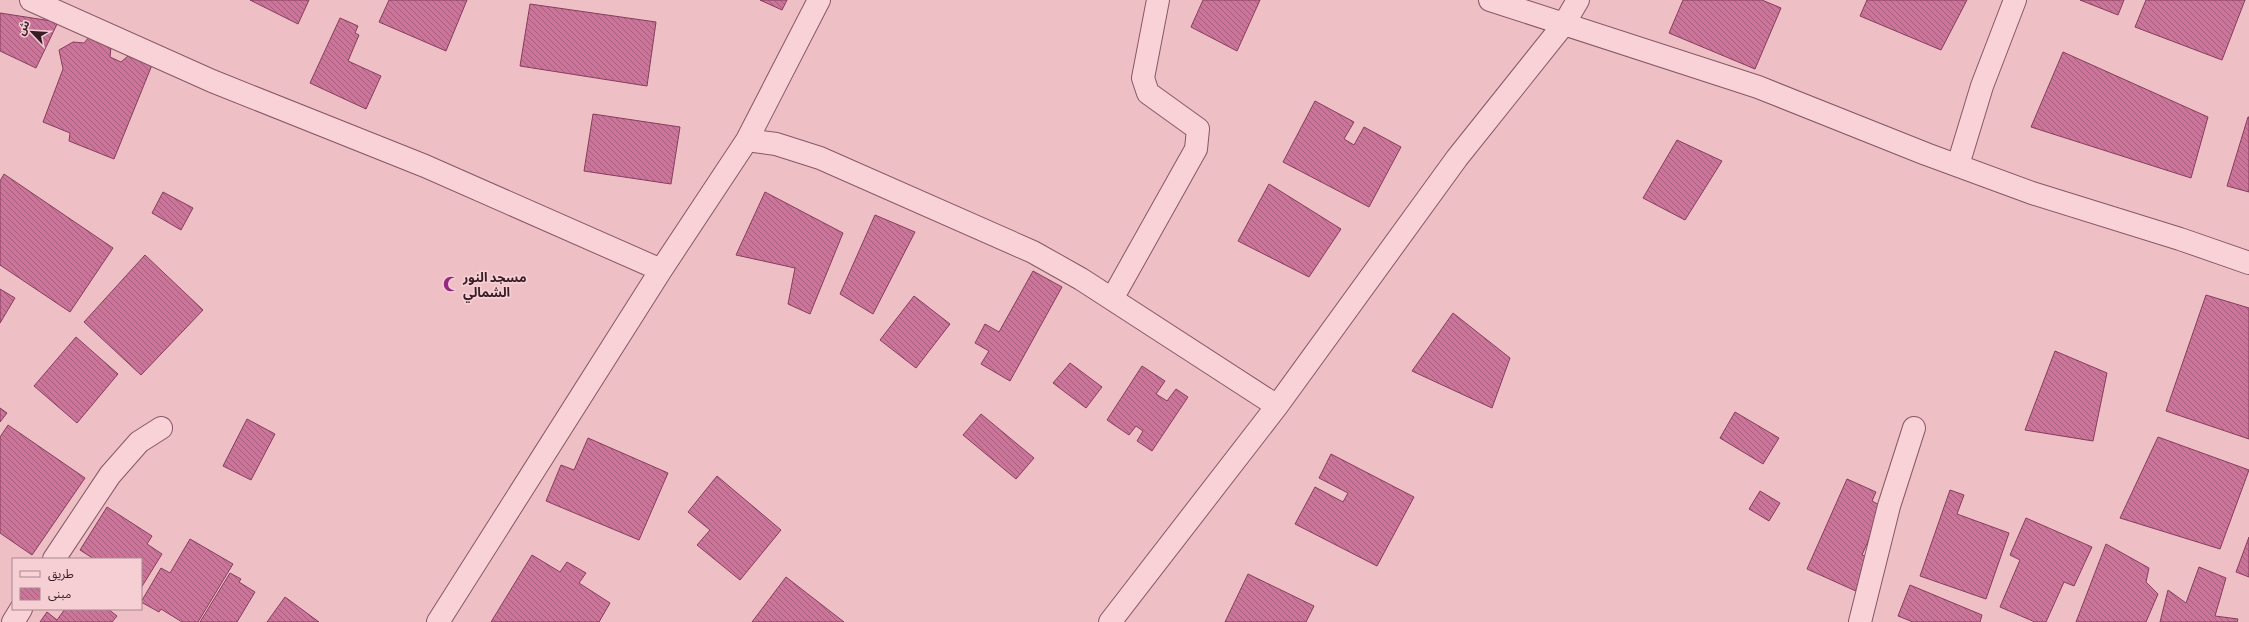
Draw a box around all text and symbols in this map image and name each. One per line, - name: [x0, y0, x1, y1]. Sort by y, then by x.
- north arrow: [12, 12, 52, 52]
- text: ش: [14, 18, 32, 38]
- place label: مسجد النور الشمالي: [462, 270, 527, 303]
- mosque icon: مسجد النور الشمالي: [442, 275, 460, 293]
- legend: [12, 558, 142, 610]
- text: طريق: [48, 567, 74, 582]
- text: مبنى: [48, 587, 71, 601]

